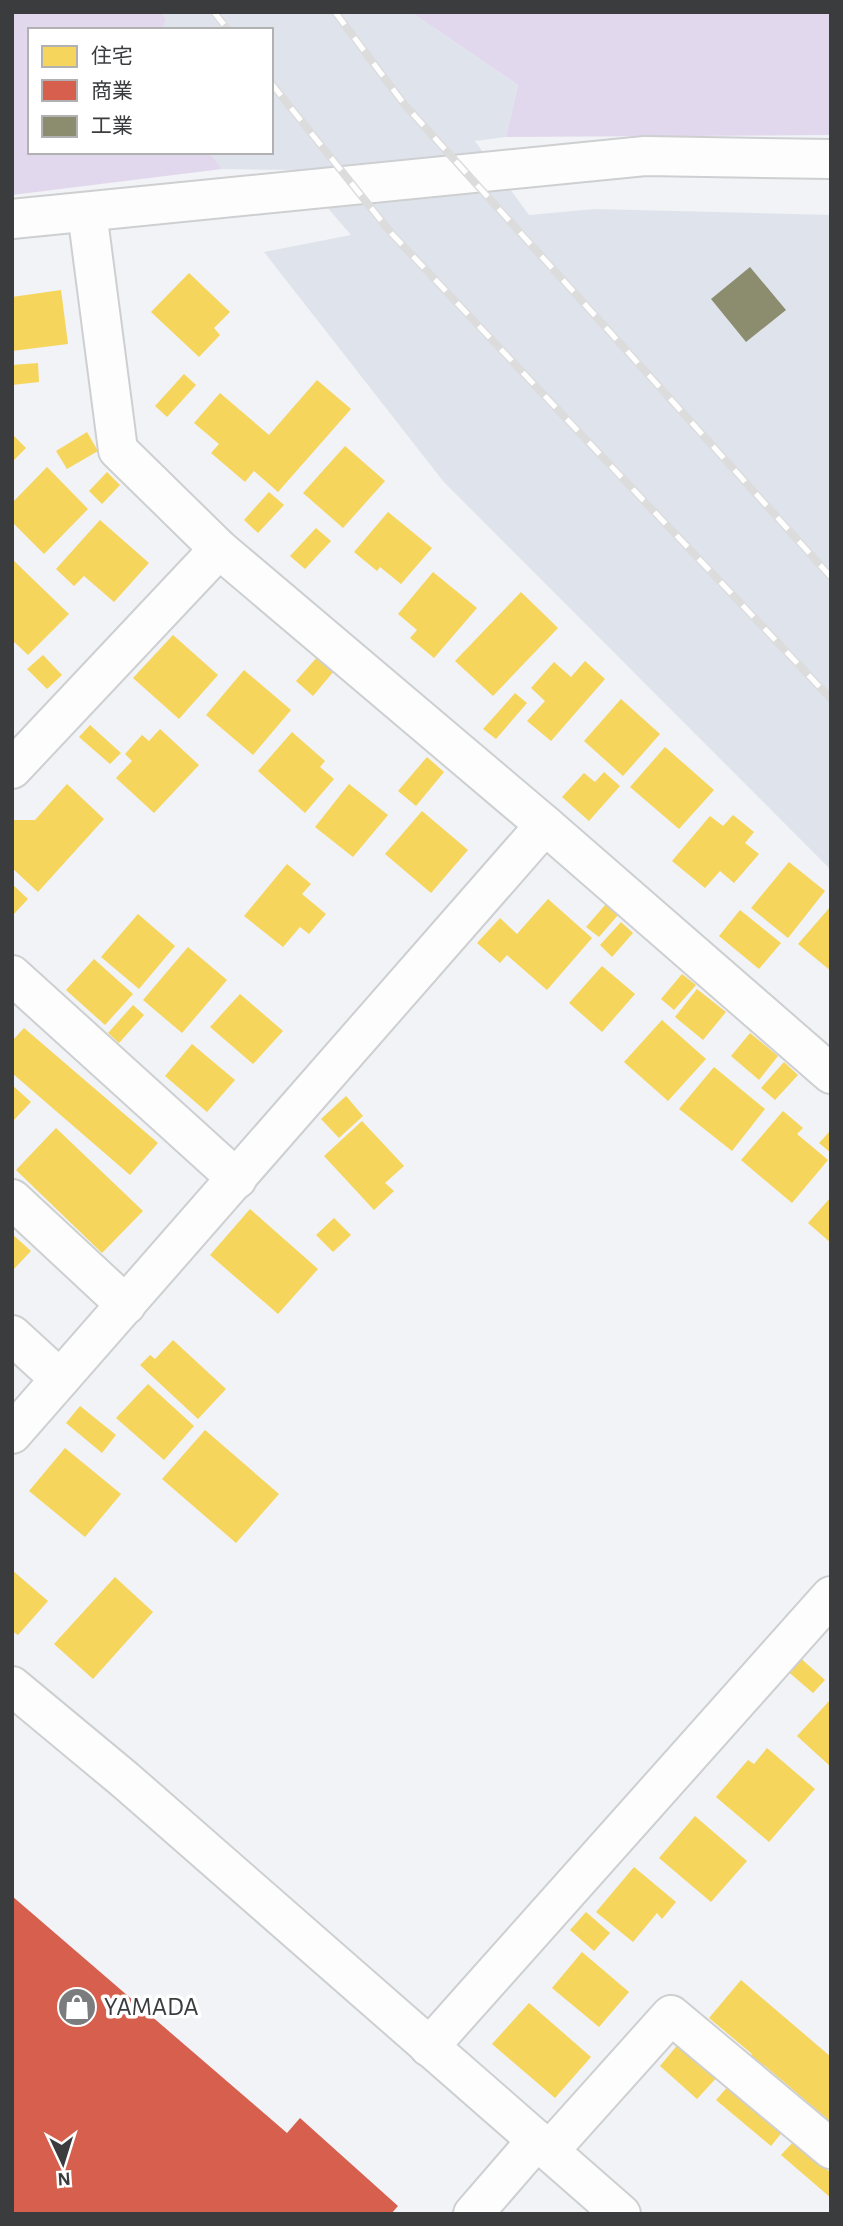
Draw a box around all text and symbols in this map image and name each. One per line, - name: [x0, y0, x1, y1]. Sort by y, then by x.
- legend: [28, 28, 273, 154]
- text: 住宅: [91, 45, 133, 67]
- text: 商業: [91, 80, 133, 102]
- text: 工業: [91, 115, 133, 137]
- shop icon: YAMADA: [56, 1986, 98, 2028]
- place label: YAMADA: [104, 1994, 199, 2020]
- north arrow: [28, 2128, 98, 2198]
- text: N: [57, 2169, 71, 2188]

